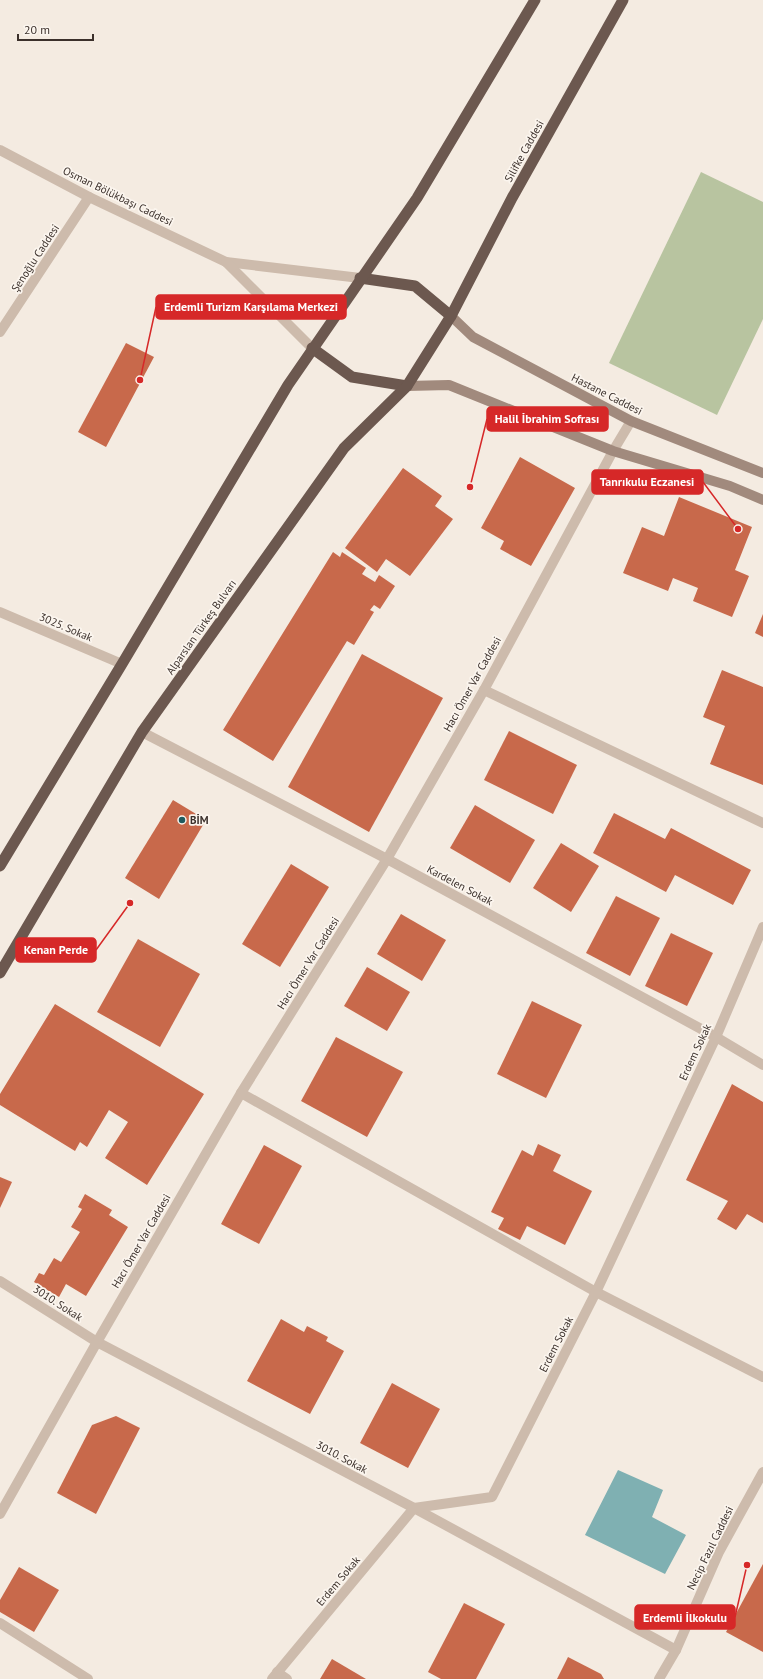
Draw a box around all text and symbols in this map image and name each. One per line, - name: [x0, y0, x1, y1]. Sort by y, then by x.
- scale bar: [18, 16, 93, 42]
- text: 20 m: [24, 22, 50, 37]
- street label: Silifke Caddesi: [501, 118, 547, 184]
- street label: Osman Bölükbaşı Caddesi: [61, 163, 175, 229]
- street label: Şenoğlu Caddesi: [8, 221, 62, 294]
- callout: Erdemli Turizm Karşılama Merkezi: [156, 295, 346, 319]
- text: Erdemli Turizm Karşılama Merkezi: [164, 299, 338, 314]
- street label: Hastane Caddesi: [569, 370, 645, 418]
- callout: Halil İbrahim Sofrası: [487, 407, 608, 431]
- text: Halil İbrahim Sofrası: [495, 411, 599, 426]
- callout: Tanrıkulu Eczanesi: [592, 470, 703, 494]
- text: Tanrıkulu Eczanesi: [600, 474, 694, 489]
- street label: Alparslan Türkeş Bulvarı: [163, 577, 239, 677]
- street label: 3025. Sokak: [37, 610, 95, 645]
- street label: Hacı Ömer Var Caddesi: [440, 634, 504, 734]
- place label: BİM: [190, 813, 209, 827]
- marker: BİM: [177, 815, 187, 825]
- street label: Kardelen Sokak: [425, 862, 496, 909]
- street label: Hacı Ömer Var Caddesi: [274, 914, 342, 1012]
- callout: Kenan Perde: [16, 938, 96, 962]
- text: Kenan Perde: [24, 942, 88, 957]
- street label: Erdem Sokak: [676, 1021, 714, 1082]
- street label: Hacı Ömer Var Caddesi: [108, 1191, 174, 1291]
- street label: 3010. Sokak: [31, 1282, 86, 1325]
- street label: Erdem Sokak: [536, 1313, 576, 1374]
- street label: 3010. Sokak: [314, 1438, 371, 1477]
- street label: Necip Fazıl Caddesi: [684, 1504, 736, 1592]
- street label: Erdem Sokak: [313, 1553, 363, 1609]
- callout: Erdemli İlkokulu: [635, 1605, 735, 1629]
- text: Erdemli İlkokulu: [643, 1610, 727, 1625]

